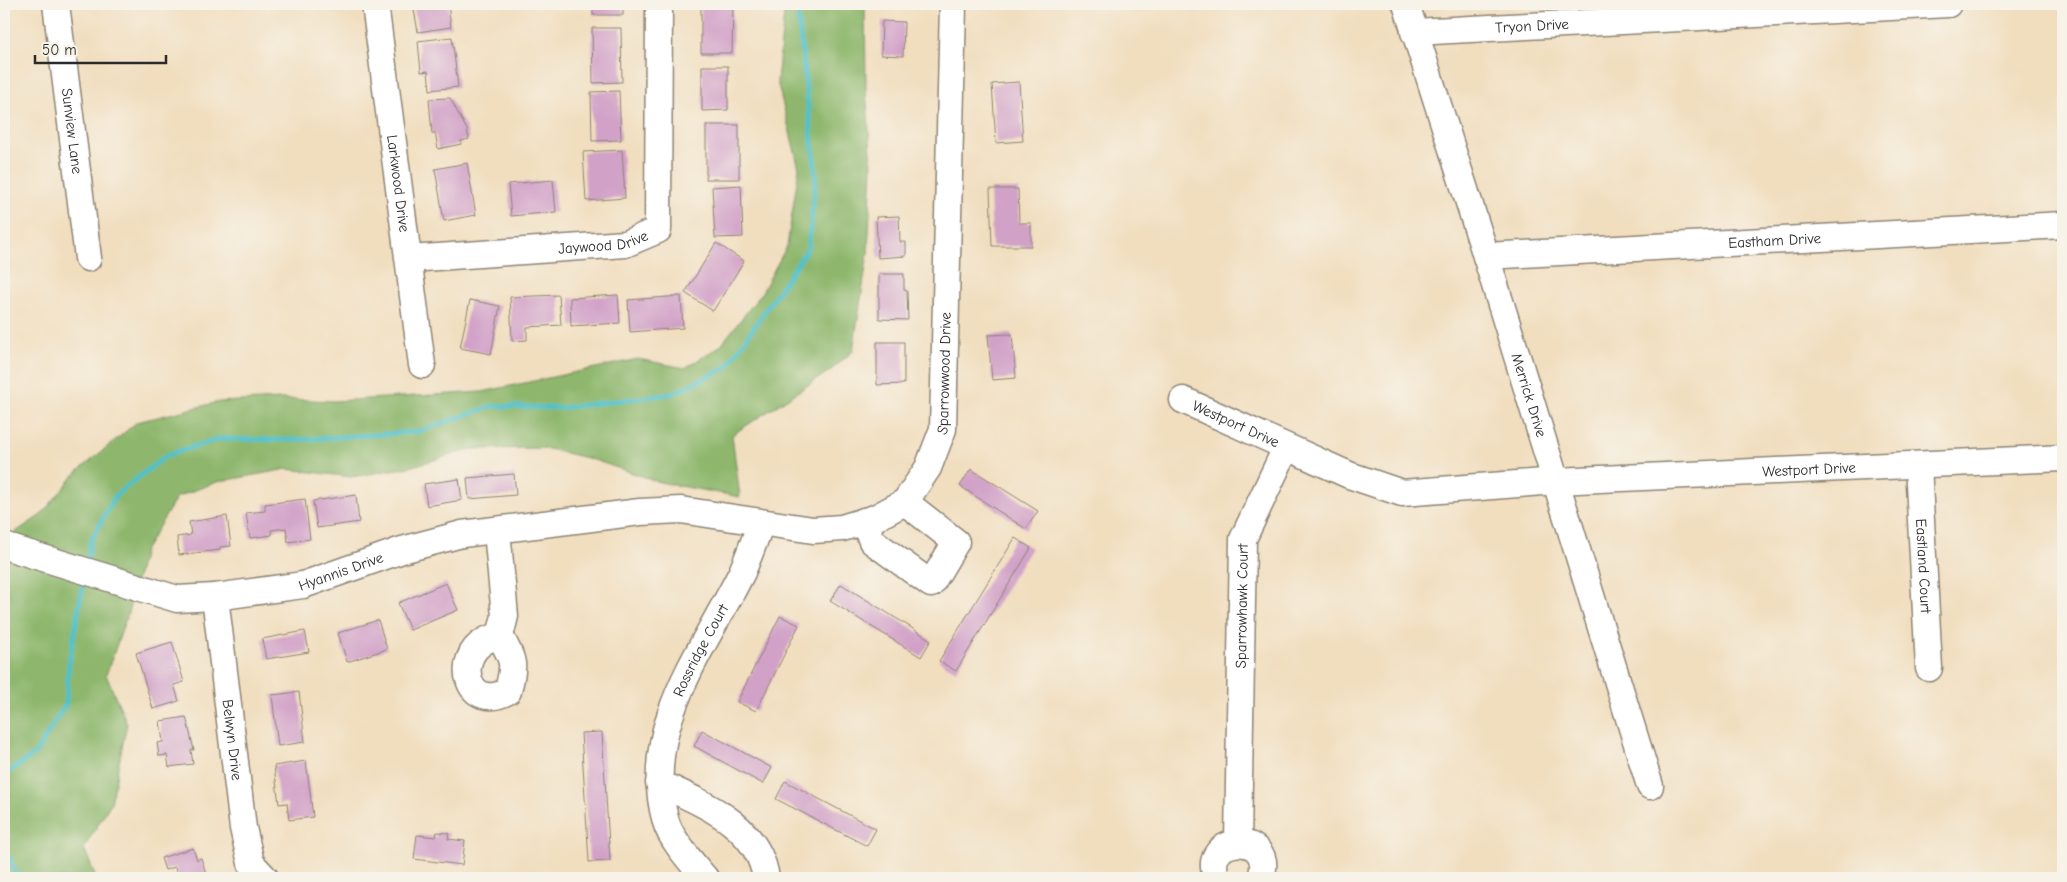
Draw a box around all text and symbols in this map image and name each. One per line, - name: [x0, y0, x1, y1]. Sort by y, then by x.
- street label: Tryon Drive: [1494, 15, 1570, 37]
- scale bar: [35, 32, 166, 64]
- text: 50 m: [42, 41, 77, 59]
- street label: Sunview Lane: [58, 87, 86, 175]
- street label: Larkwood Drive: [383, 134, 414, 234]
- street label: Jaywood Drive: [557, 226, 651, 258]
- street label: Eastham Drive: [1728, 229, 1822, 252]
- street label: Sparrowwood Drive: [933, 311, 955, 437]
- street label: Merrick Drive: [1508, 351, 1551, 440]
- street label: Westport Drive: [1190, 396, 1283, 452]
- street label: Westport Drive: [1762, 458, 1857, 481]
- street label: Eastland Court: [1912, 518, 1935, 614]
- street label: Sparrowhawk Court: [1232, 543, 1252, 668]
- street label: Hyannis Drive: [296, 548, 386, 595]
- street label: Rossridge Court: [669, 600, 733, 699]
- street label: Belwyn Drive: [218, 698, 246, 782]

